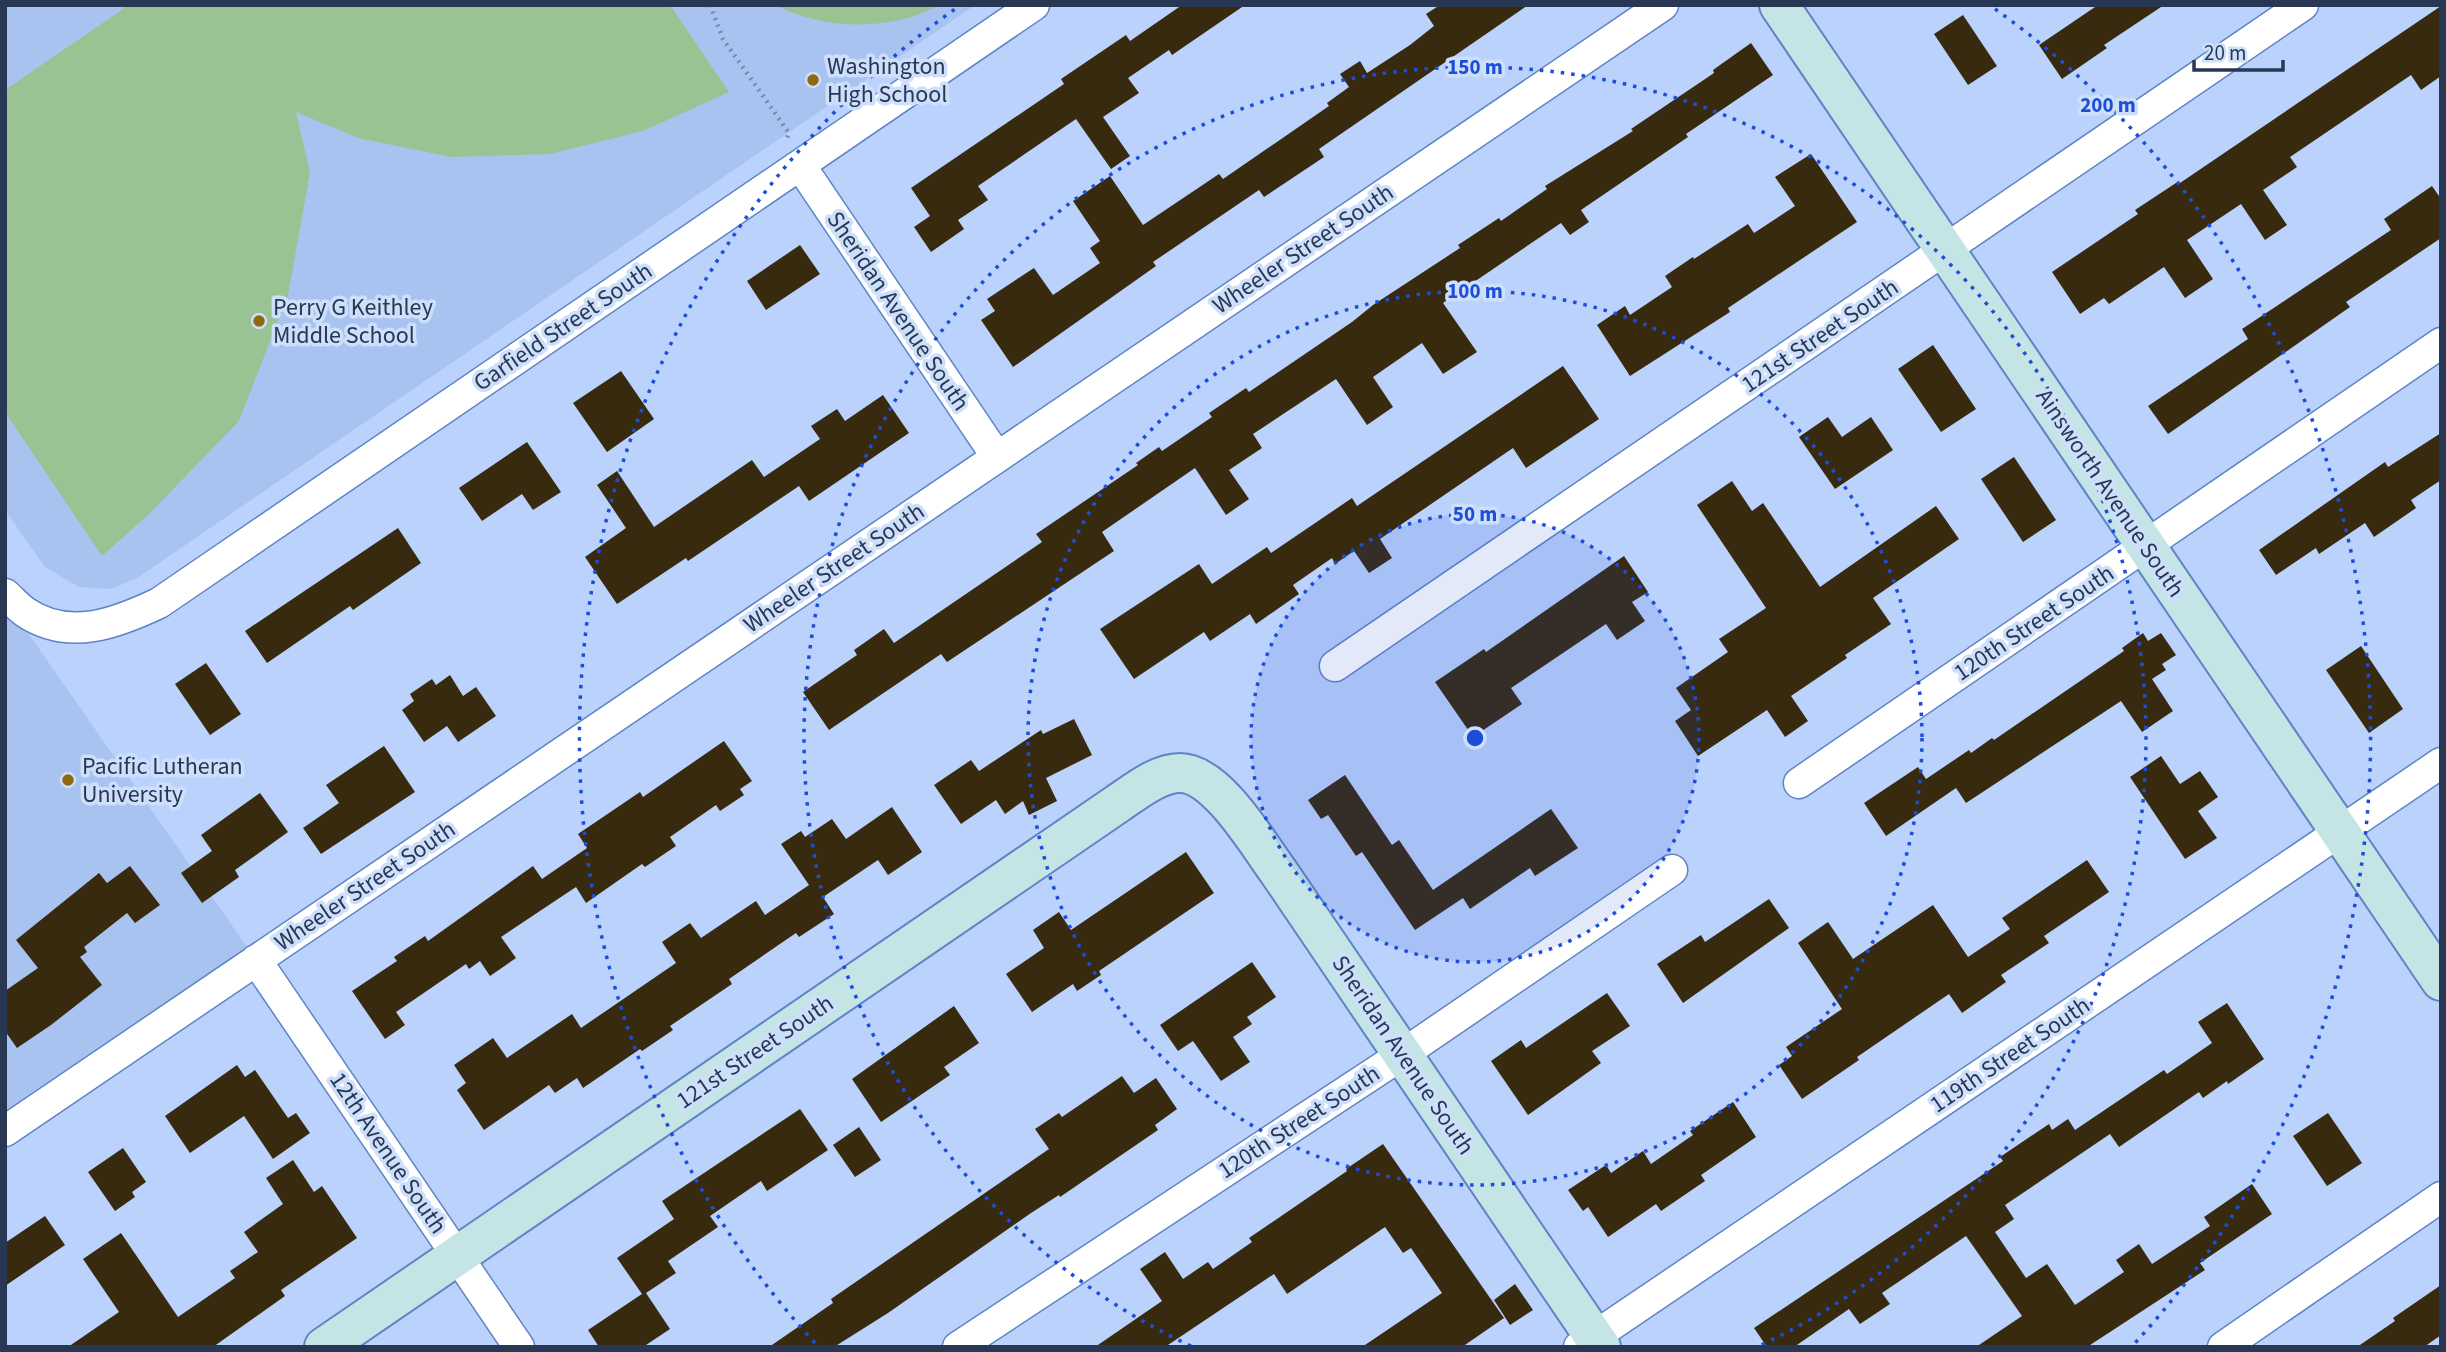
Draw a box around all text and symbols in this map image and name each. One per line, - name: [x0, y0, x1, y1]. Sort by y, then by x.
- scale bar: [2194, 28, 2283, 72]
- text: 20 m: [2204, 38, 2246, 68]
- place label: Washington High School: [827, 49, 947, 112]
- text: 150 m: [1447, 52, 1503, 82]
- marker: Washington High School: [805, 72, 821, 88]
- text: 200 m: [2080, 90, 2136, 120]
- street label: Wheeler Street South: [1205, 175, 1401, 323]
- street label: Sheridan Avenue South: [818, 204, 978, 418]
- street label: Garfield Street South: [466, 254, 660, 400]
- street label: 121st Street South: [1734, 270, 1906, 402]
- text: 100 m: [1447, 276, 1503, 306]
- place label: Perry G Keithley Middle School: [273, 290, 433, 353]
- marker: Perry G Keithley Middle School: [251, 313, 267, 329]
- street label: Ainsworth Avenue South: [2027, 381, 2193, 605]
- street label: Wheeler Street South: [736, 494, 932, 642]
- text: 50 m: [1453, 499, 1497, 529]
- street label: 120th Street South: [1947, 556, 2121, 690]
- centre of rings: [1463, 726, 1487, 750]
- place label: Pacific Lutheran University: [82, 749, 243, 812]
- marker: Pacific Lutheran University: [60, 772, 76, 788]
- street label: Wheeler Street South: [267, 812, 463, 960]
- street label: Sheridan Avenue South: [1323, 948, 1483, 1162]
- street label: 121st Street South: [669, 986, 841, 1118]
- street label: 119th Street South: [1923, 988, 2097, 1122]
- street label: 120th Street South: [1211, 1056, 1387, 1188]
- street label: 12th Avenue South: [321, 1065, 455, 1241]

